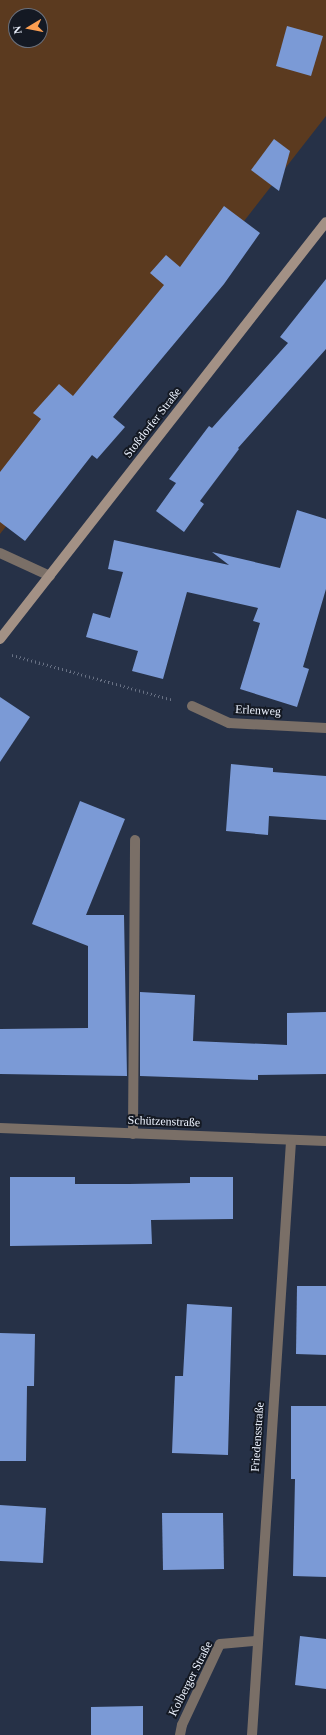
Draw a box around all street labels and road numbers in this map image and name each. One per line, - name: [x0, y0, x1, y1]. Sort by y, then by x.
- street label: Stoßdorfer Straße: [121, 385, 185, 461]
- street label: Erlenweg: [235, 703, 281, 719]
- street label: Schützenstraße: [127, 1114, 201, 1130]
- street label: Friedensstraße: [248, 1402, 268, 1472]
- street label: Kolberger Straße: [166, 1639, 216, 1719]

